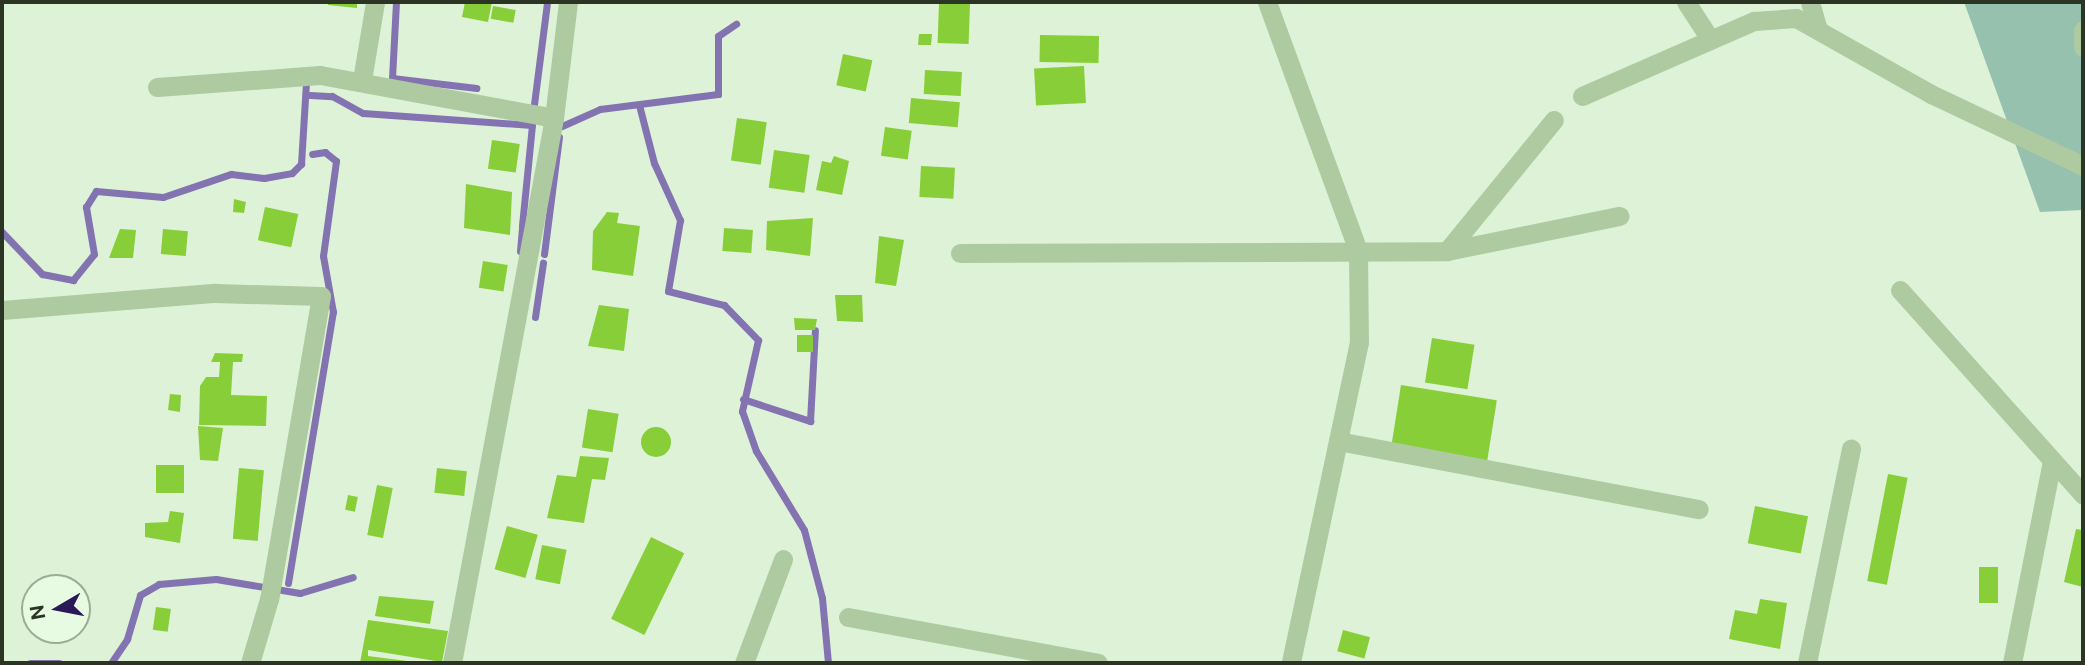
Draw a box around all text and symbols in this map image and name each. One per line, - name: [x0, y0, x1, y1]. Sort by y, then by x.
- north arrow: [21, 574, 91, 644]
- text: N: [25, 603, 49, 622]

